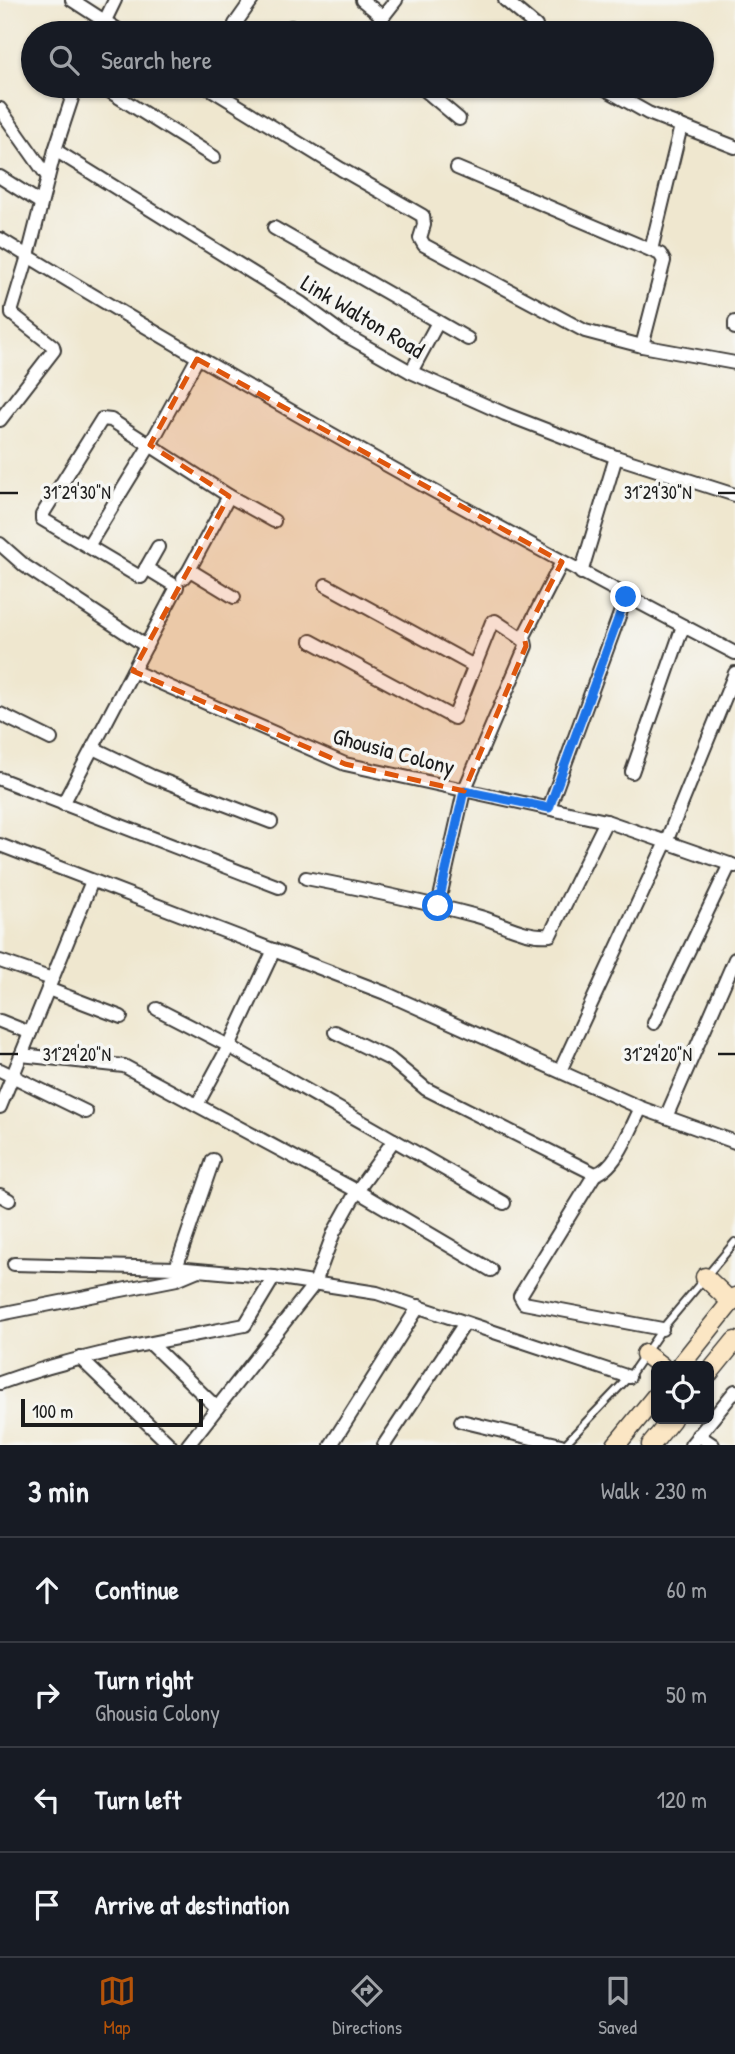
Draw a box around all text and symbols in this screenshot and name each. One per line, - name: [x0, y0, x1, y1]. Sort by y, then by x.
- search box: [21, 21, 714, 98]
- icon: search: [45, 41, 83, 79]
- text: Search here: [101, 42, 212, 77]
- street label: Link Walton Road: [296, 267, 430, 365]
- text: 31°29'30"N: [43, 480, 111, 505]
- text: 31°29'30"N: [624, 480, 692, 505]
- route end: [610, 581, 641, 612]
- street label: Ghousia Colony: [330, 720, 459, 782]
- route start: [422, 890, 453, 921]
- text: 31°29'20"N: [43, 1042, 111, 1067]
- text: 31°29'20"N: [624, 1042, 692, 1067]
- map controls: [651, 1361, 714, 1424]
- button: locate: [651, 1361, 714, 1424]
- scale bar: [21, 1396, 203, 1428]
- text: 100 m: [32, 1398, 73, 1424]
- text: 3 min: [28, 1471, 89, 1511]
- text: Walk · 230 m: [601, 1475, 707, 1506]
- icon: ahead: [28, 1571, 66, 1609]
- text: Continue: [95, 1572, 179, 1607]
- text: 60 m: [667, 1574, 707, 1605]
- text: Turn right: [95, 1662, 193, 1697]
- icon: right: [28, 1676, 66, 1714]
- text: 50 m: [666, 1679, 707, 1710]
- text: Ghousia Colony: [95, 1697, 220, 1728]
- icon: left: [28, 1781, 66, 1819]
- text: Turn left: [95, 1782, 181, 1817]
- text: 120 m: [657, 1784, 707, 1815]
- icon: arrive: [28, 1886, 66, 1924]
- text: Arrive at destination: [95, 1887, 290, 1922]
- tab: Map: [98, 1972, 136, 2040]
- tab: Directions: [332, 1972, 402, 2040]
- tab: Saved: [598, 1972, 637, 2040]

